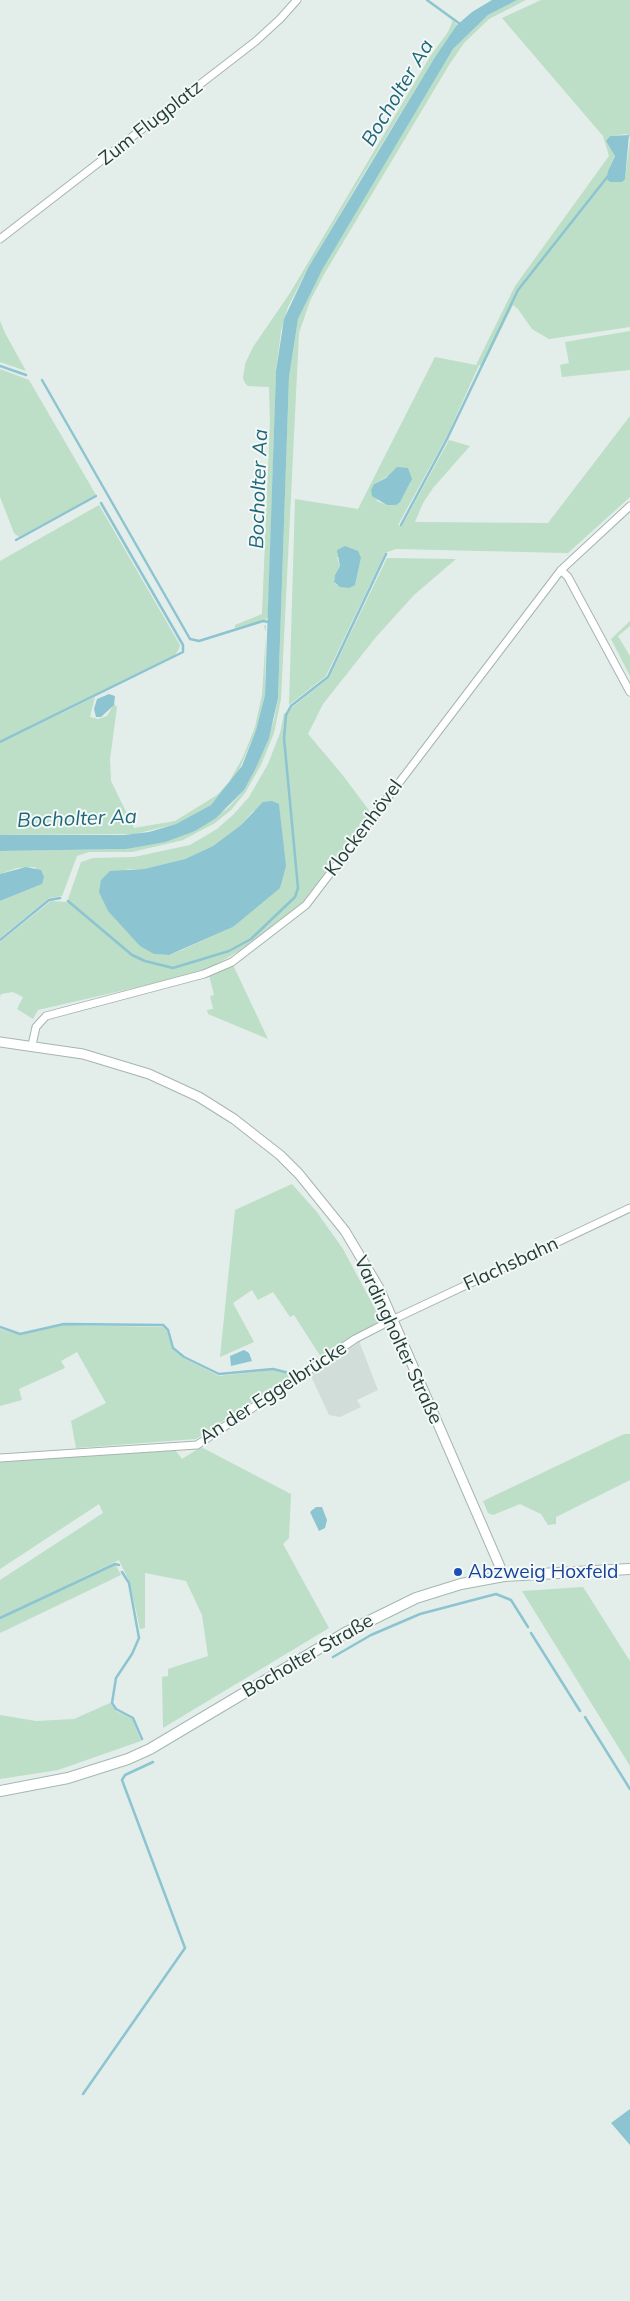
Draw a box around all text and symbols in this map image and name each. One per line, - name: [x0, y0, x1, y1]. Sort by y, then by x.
- water label: Bocholter Aa: [357, 35, 439, 151]
- street label: Zum Flugplatz: [95, 75, 207, 171]
- water label: Bocholter Aa: [245, 429, 273, 549]
- street label: Klockenhövel: [320, 775, 408, 881]
- water label: Bocholter Aa: [17, 805, 137, 833]
- street label: Flachsbahn: [460, 1232, 562, 1296]
- street label: Vardingholter Straße: [349, 1252, 447, 1428]
- street label: An der Eggelbrücke: [195, 1337, 351, 1449]
- place label: Abzweig Hoxfeld: [468, 1561, 618, 1583]
- marker: Abzweig Hoxfeld: [452, 1566, 464, 1578]
- street label: Bocholter Straße: [238, 1609, 378, 1703]

